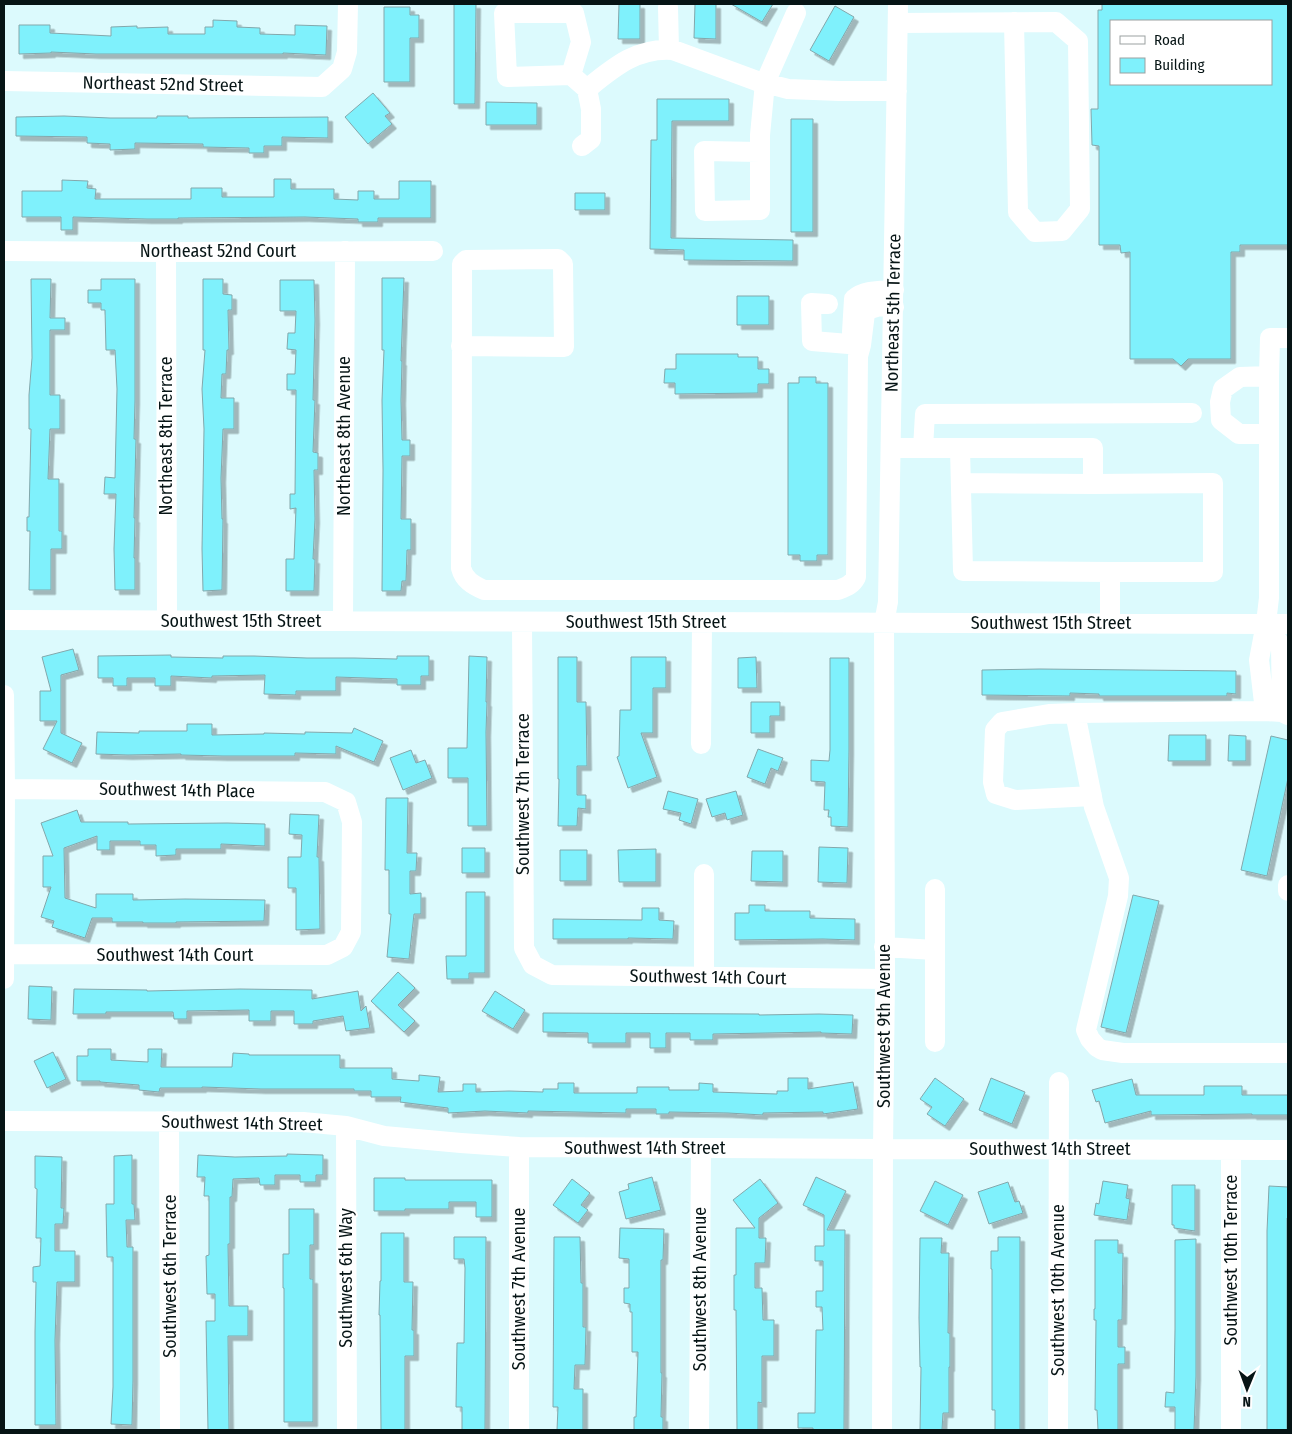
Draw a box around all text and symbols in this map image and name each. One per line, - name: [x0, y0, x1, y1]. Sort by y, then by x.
- legend: [1110, 20, 1272, 85]
- text: Road: [1154, 31, 1185, 49]
- text: Building: [1154, 56, 1205, 74]
- street label: Northeast 52nd Street: [82, 72, 244, 96]
- street label: Northeast 5th Terrace: [881, 234, 905, 392]
- street label: Northeast 52nd Court: [140, 240, 296, 262]
- street label: Northeast 8th Terrace: [155, 356, 177, 516]
- street label: Northeast 8th Avenue: [333, 356, 355, 516]
- street label: Southwest 15th Street: [161, 610, 321, 632]
- street label: Southwest 15th Street: [566, 611, 726, 633]
- street label: Southwest 15th Street: [971, 612, 1131, 634]
- street label: Southwest 7th Terrace: [512, 713, 534, 875]
- street label: Southwest 14th Place: [99, 778, 255, 802]
- street label: Southwest 14th Court: [97, 944, 254, 966]
- street label: Southwest 9th Avenue: [873, 944, 895, 1108]
- street label: Southwest 14th Court: [629, 965, 787, 989]
- street label: Southwest 14th Street: [161, 1111, 323, 1135]
- street label: Southwest 14th Street: [564, 1137, 726, 1159]
- street label: Southwest 14th Street: [969, 1138, 1131, 1160]
- street label: Southwest 10th Terrace: [1220, 1174, 1242, 1345]
- street label: Southwest 6th Terrace: [159, 1194, 181, 1358]
- street label: Southwest 10th Avenue: [1047, 1204, 1069, 1376]
- street label: Southwest 8th Avenue: [689, 1207, 711, 1371]
- street label: Southwest 6th Way: [335, 1208, 357, 1348]
- street label: Southwest 7th Avenue: [508, 1208, 530, 1370]
- north arrow: [1222, 1364, 1272, 1414]
- text: N: [1242, 1393, 1251, 1410]

